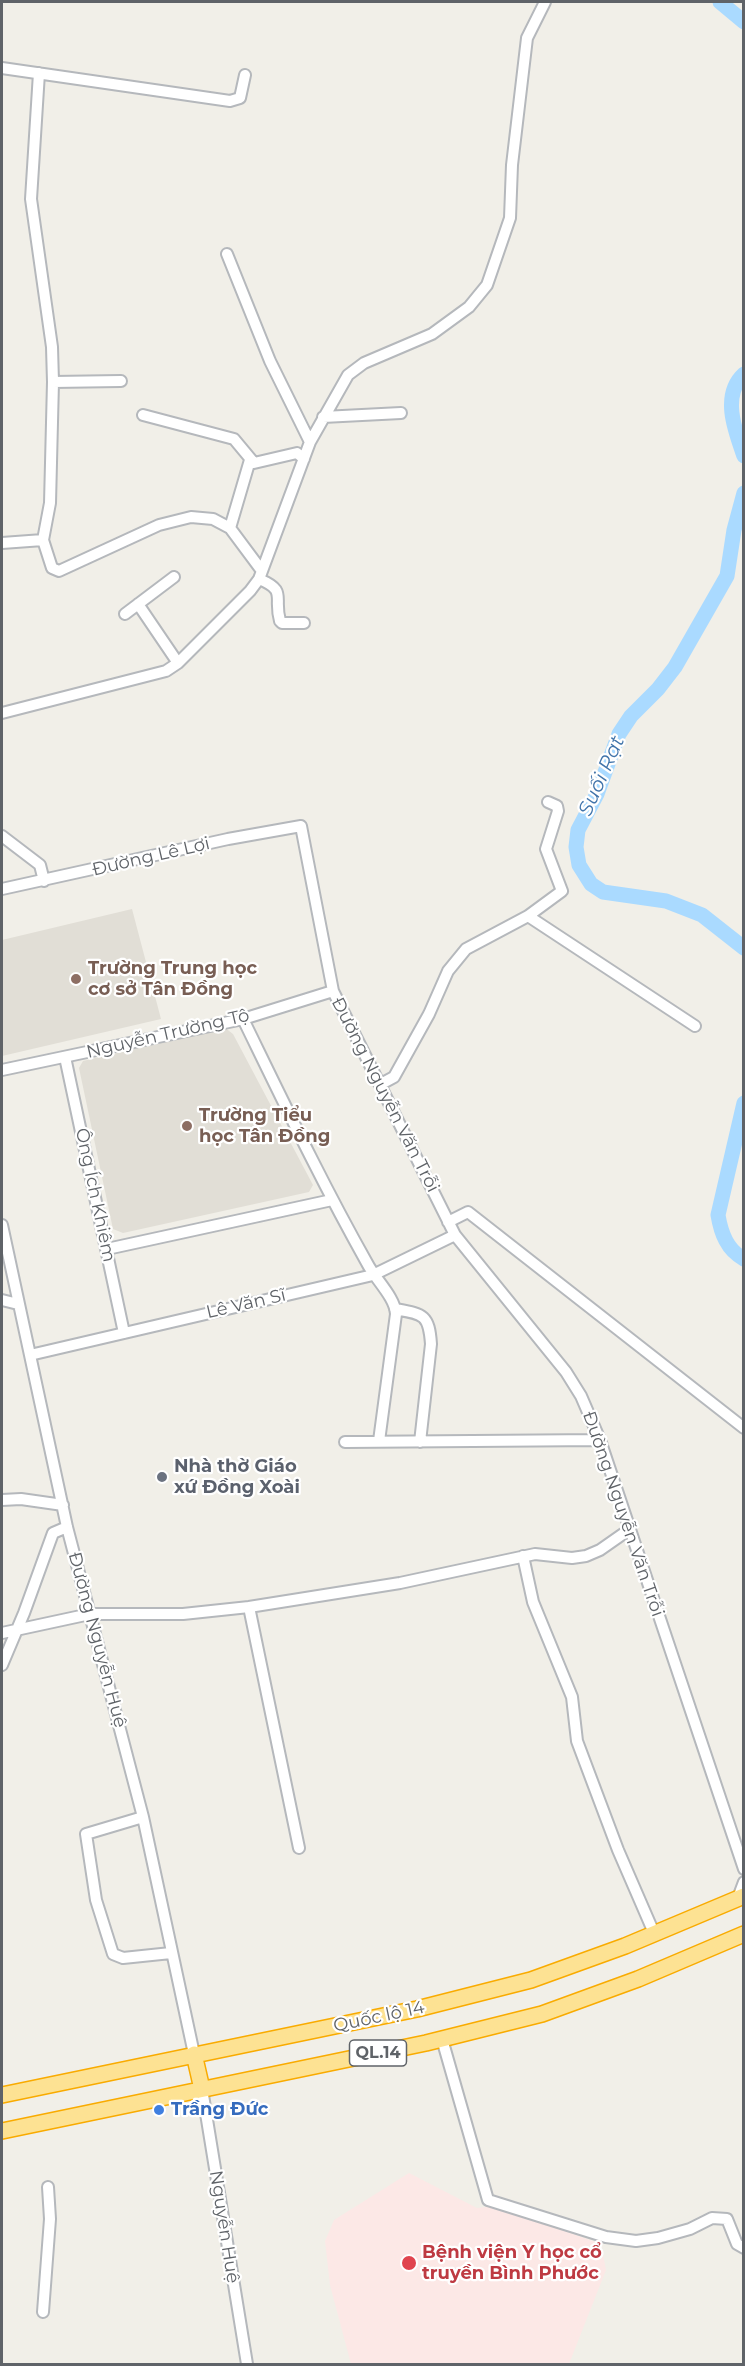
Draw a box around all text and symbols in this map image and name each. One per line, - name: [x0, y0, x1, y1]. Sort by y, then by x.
- water label: Suối Rạt: [574, 732, 630, 820]
- street label: Đường Lê Lợi: [90, 833, 212, 881]
- place label: Trường Trung học cơ sở Tân Đồng: [88, 958, 257, 1000]
- marker: Trường Trung học cơ sở Tân Đồng: [69, 972, 83, 986]
- street label: Đường Nguyễn Văn Trỗi: [326, 994, 444, 1196]
- street label: Nguyễn Trường Tộ: [84, 1005, 252, 1063]
- place label: Trường Tiểu học Tân Đồng: [199, 1105, 330, 1148]
- marker: Trường Tiểu học Tân Đồng: [180, 1119, 194, 1133]
- street label: Ông Ích Khiêm: [70, 1126, 120, 1264]
- street label: Lê Văn Sĩ: [204, 1284, 288, 1324]
- street label: Đường Nguyễn Văn Trỗi: [578, 1408, 668, 1620]
- place label: Nhà thờ Giáo xứ Đồng Xoài: [174, 1456, 300, 1498]
- marker: Nhà thờ Giáo xứ Đồng Xoài: [155, 1470, 169, 1484]
- street label: Đường Nguyễn Huệ: [63, 1550, 131, 1730]
- street label: Quốc lộ 14: [331, 1997, 427, 2037]
- road number: QL.14: [350, 2040, 406, 2066]
- place label: Trầng Đức: [171, 2099, 268, 2121]
- marker: Trầng Đức: [152, 2103, 166, 2117]
- street label: Nguyễn Huệ: [204, 2169, 244, 2285]
- place label: Bệnh viện Y học cổ truyền Bình Phước: [422, 2242, 602, 2284]
- marker: Bệnh viện Y học cổ truyền Bình Phước: [400, 2254, 418, 2272]

